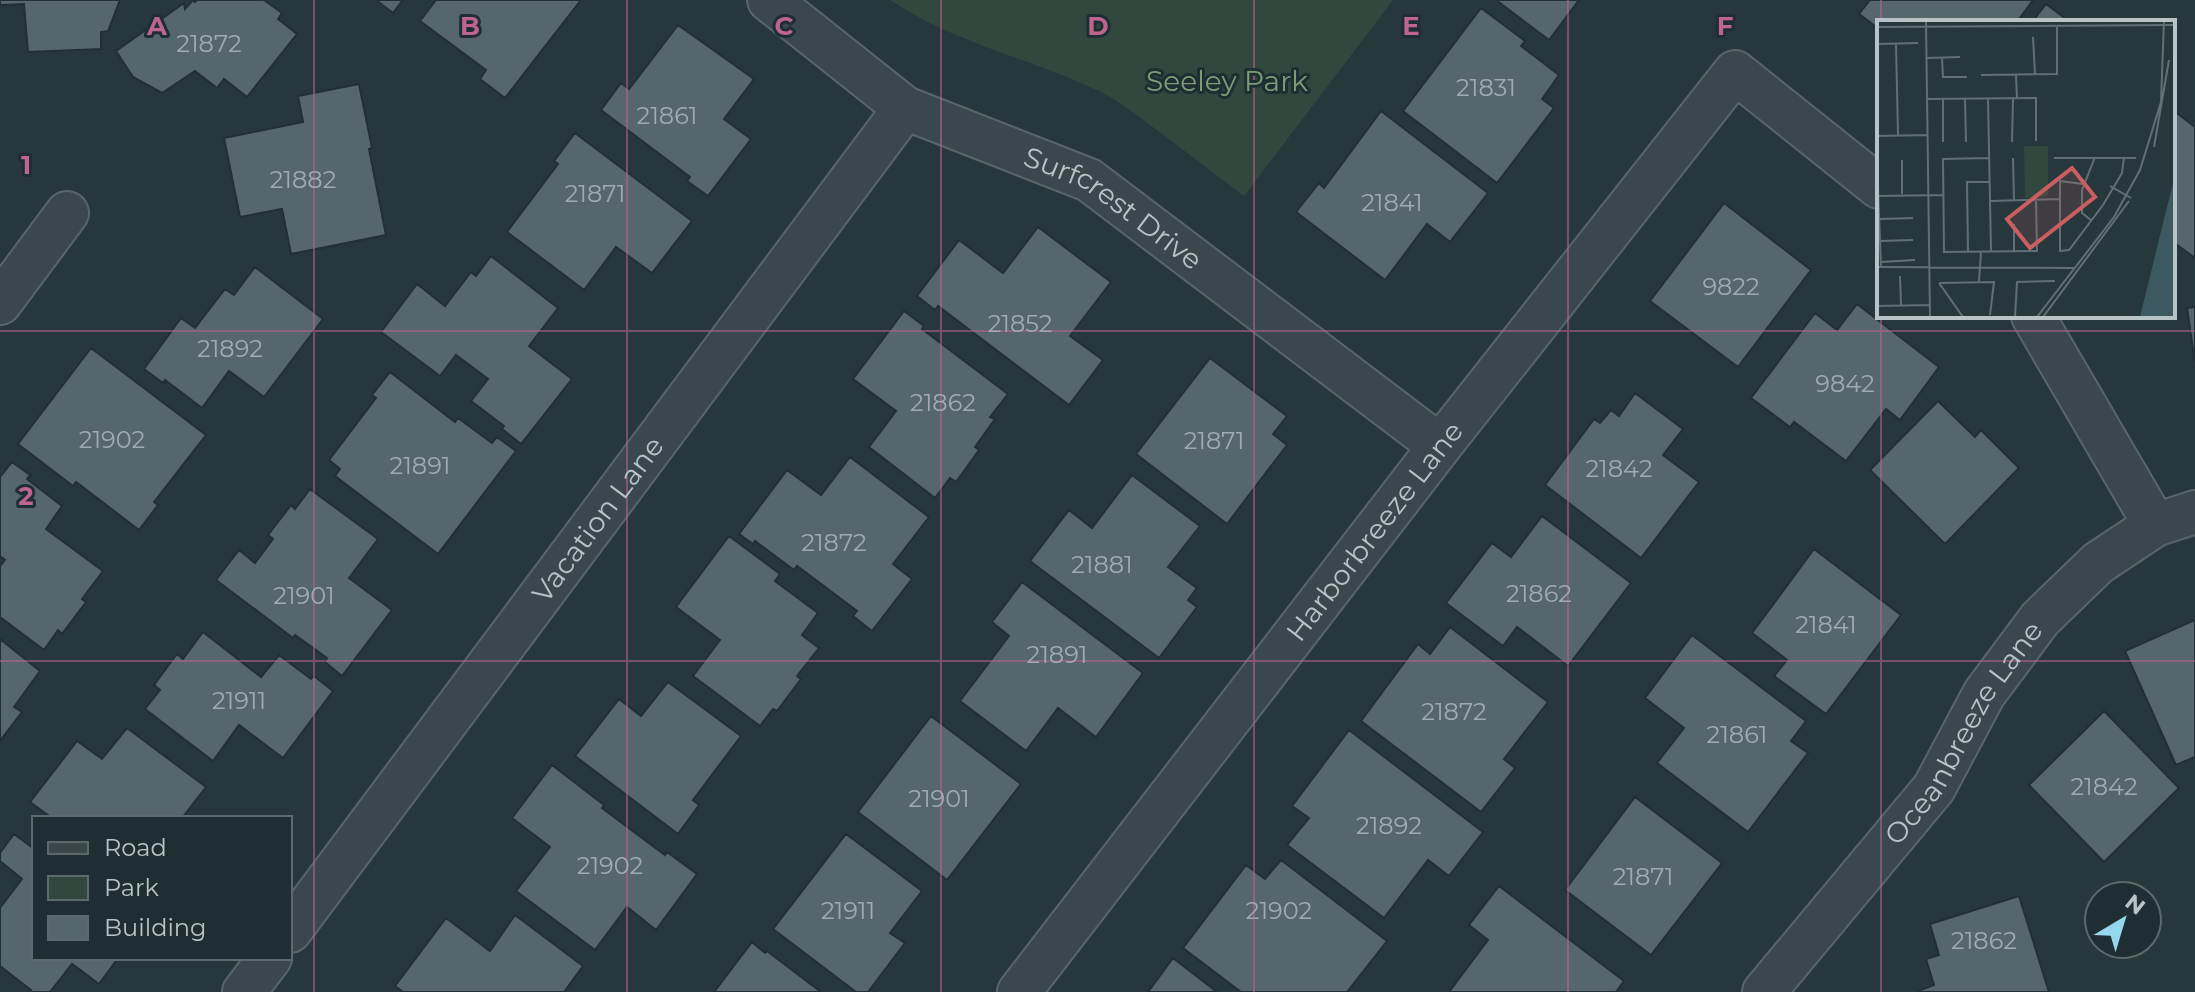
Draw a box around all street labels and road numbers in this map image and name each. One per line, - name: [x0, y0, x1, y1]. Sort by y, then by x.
- street label: Surfcrest Drive: [1019, 139, 1209, 277]
- street label: Harborbreeze Lane: [1279, 414, 1470, 648]
- street label: Vacation Lane: [525, 430, 671, 609]
- street label: Oceanbreeze Lane: [1877, 614, 2050, 851]

